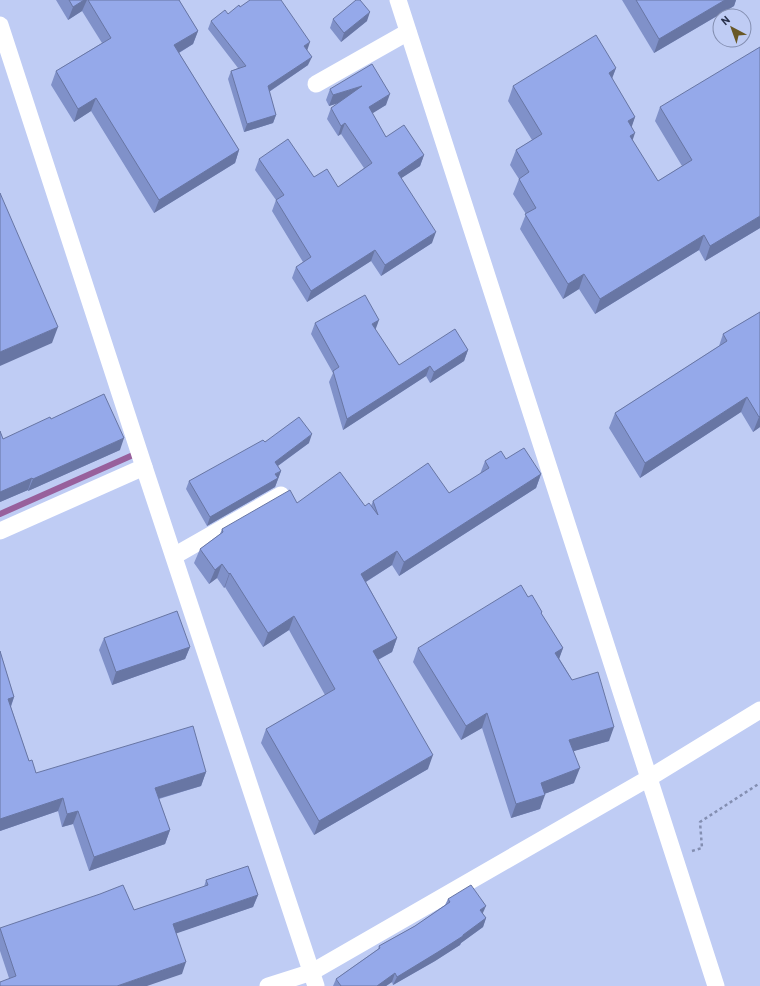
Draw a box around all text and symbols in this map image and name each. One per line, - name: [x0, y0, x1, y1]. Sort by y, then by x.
- north arrow: [712, 8, 752, 48]
- text: N: [718, 13, 732, 27]

